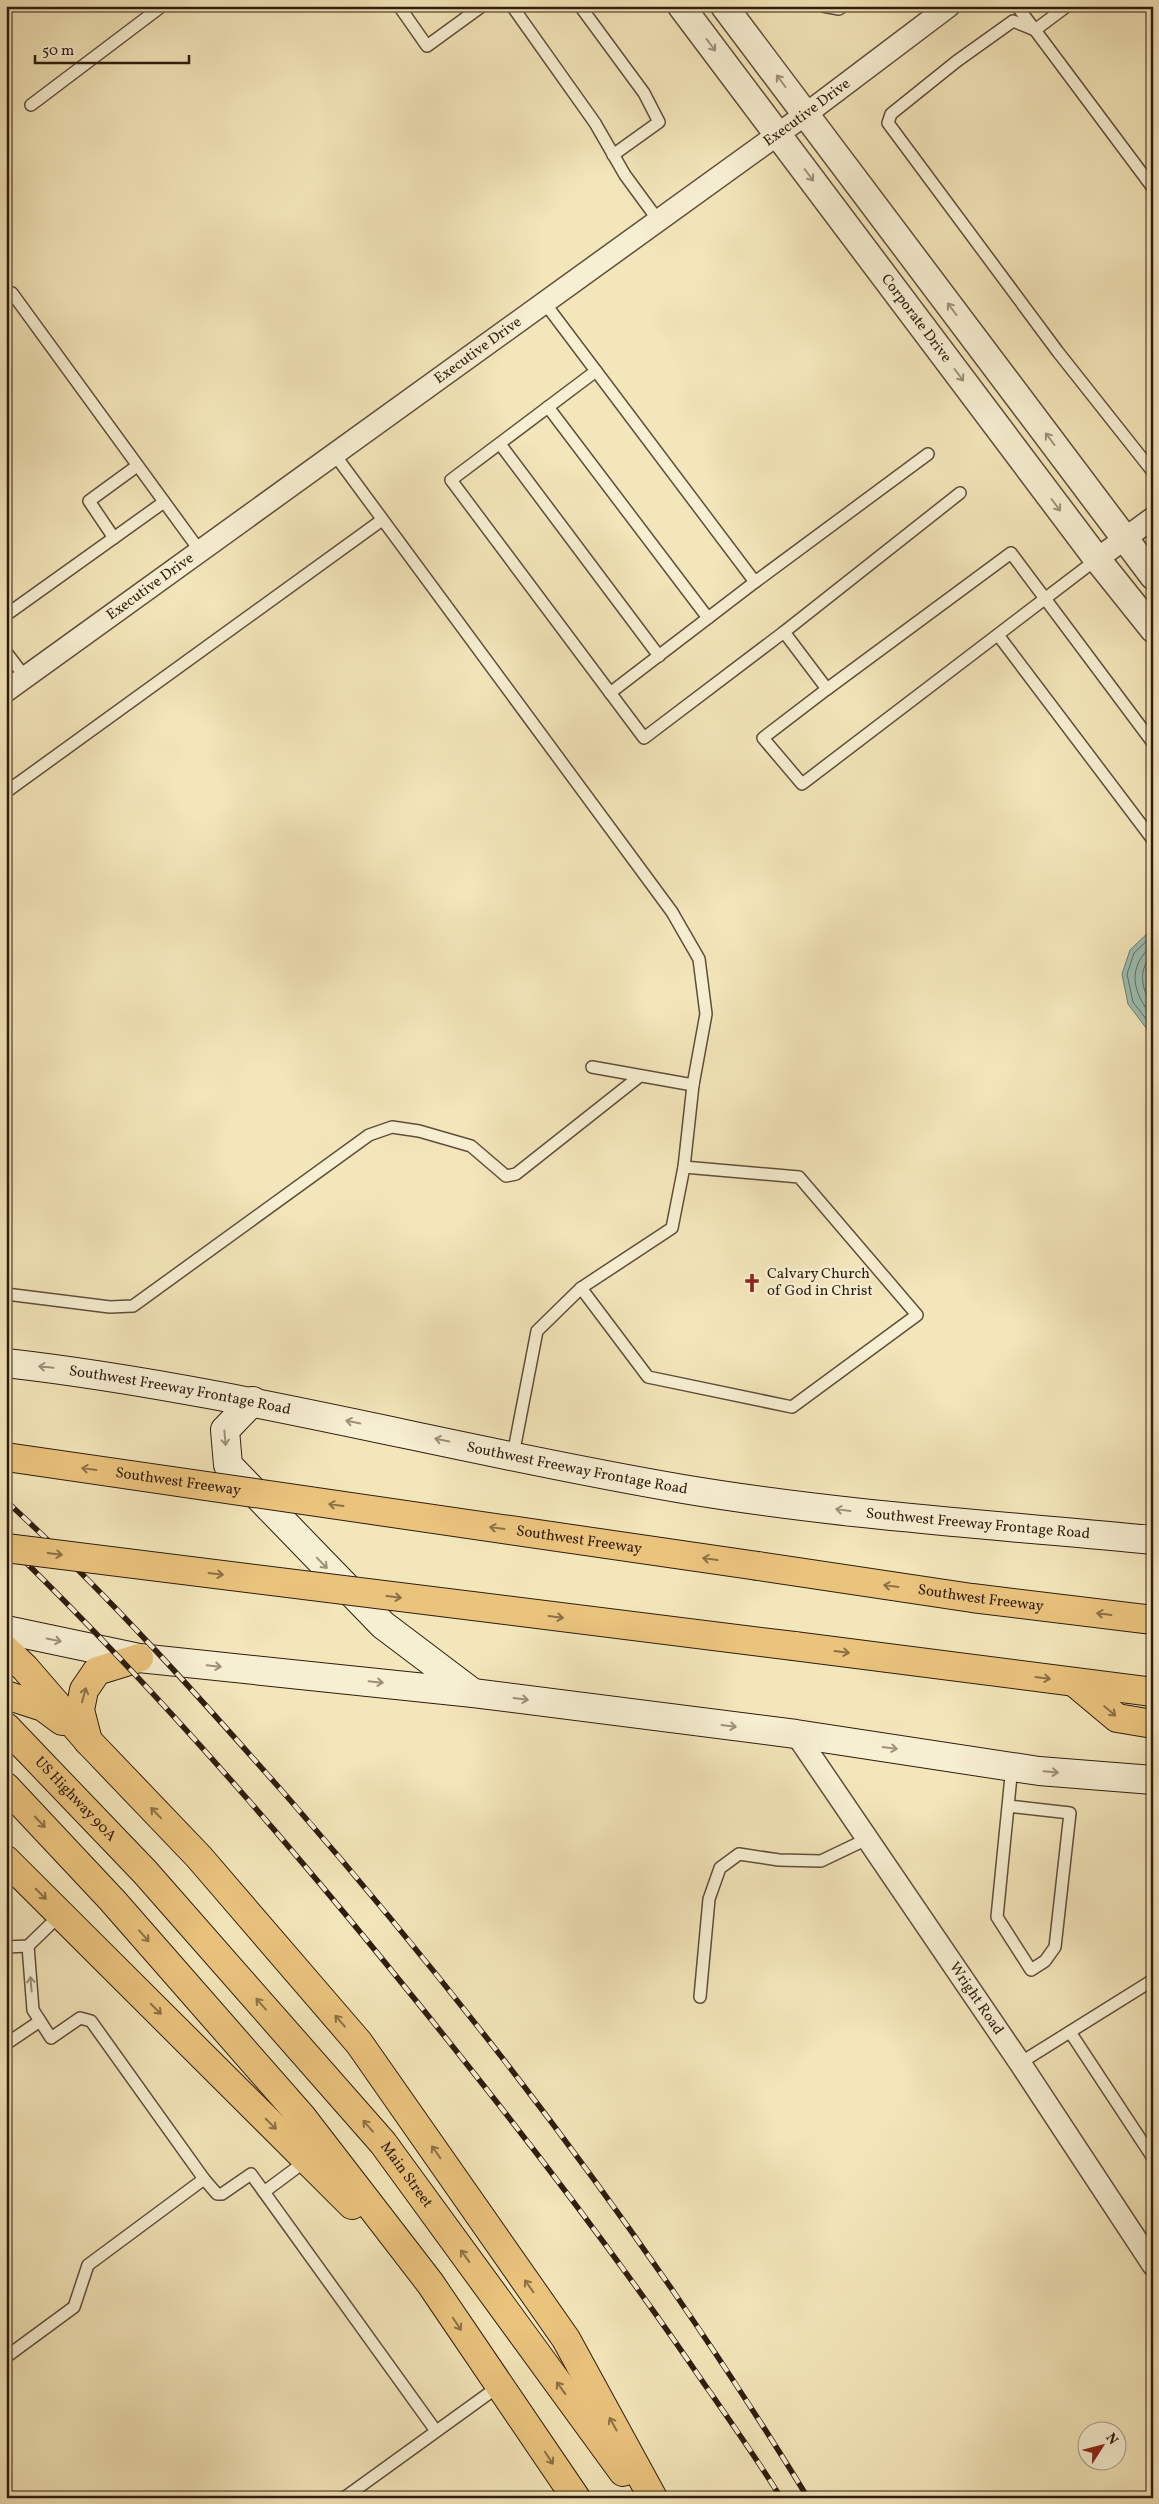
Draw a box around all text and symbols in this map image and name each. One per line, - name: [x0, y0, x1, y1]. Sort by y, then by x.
- scale bar: [35, 32, 189, 64]
- one-way arrow: [706, 38, 716, 52]
- text: 50 m: [42, 41, 74, 62]
- street label: Executive Drive: [759, 74, 855, 152]
- one-way arrow: [776, 74, 786, 88]
- one-way arrow: [804, 168, 814, 182]
- street label: Corporate Drive: [876, 270, 956, 367]
- one-way arrow: [947, 302, 957, 316]
- street label: Executive Drive: [430, 312, 526, 389]
- one-way arrow: [954, 368, 964, 382]
- one-way arrow: [1044, 433, 1055, 446]
- one-way arrow: [1051, 498, 1062, 511]
- street label: Executive Drive: [102, 548, 198, 626]
- place label: Calvary Church of God in Christ: [767, 1264, 873, 1302]
- church icon: Calvary Church of God in Christ: [741, 1272, 763, 1294]
- street label: Southwest Freeway Frontage Road: [67, 1361, 293, 1420]
- one-way arrow: [38, 1362, 54, 1372]
- one-way arrow: [345, 1417, 361, 1426]
- one-way arrow: [221, 1430, 230, 1446]
- one-way arrow: [434, 1435, 450, 1444]
- street label: Southwest Freeway Frontage Road: [465, 1437, 689, 1500]
- street label: Southwest Freeway: [114, 1462, 242, 1501]
- one-way arrow: [81, 1463, 97, 1473]
- one-way arrow: [329, 1500, 345, 1510]
- street label: Southwest Freeway Frontage Road: [865, 1503, 1091, 1545]
- one-way arrow: [835, 1505, 851, 1515]
- street label: Southwest Freeway: [515, 1521, 643, 1560]
- one-way arrow: [489, 1523, 505, 1533]
- one-way arrow: [46, 1549, 62, 1559]
- one-way arrow: [702, 1554, 718, 1564]
- one-way arrow: [316, 1556, 328, 1569]
- one-way arrow: [208, 1569, 224, 1579]
- street label: Southwest Freeway: [916, 1580, 1045, 1617]
- one-way arrow: [884, 1581, 900, 1591]
- one-way arrow: [386, 1592, 402, 1602]
- one-way arrow: [1097, 1609, 1113, 1619]
- one-way arrow: [547, 1612, 563, 1622]
- one-way arrow: [46, 1636, 62, 1645]
- one-way arrow: [834, 1647, 850, 1657]
- one-way arrow: [206, 1661, 222, 1670]
- one-way arrow: [1035, 1673, 1051, 1683]
- one-way arrow: [368, 1678, 384, 1687]
- one-way arrow: [79, 1687, 89, 1703]
- one-way arrow: [513, 1694, 529, 1704]
- one-way arrow: [1103, 1706, 1116, 1717]
- one-way arrow: [721, 1721, 737, 1731]
- one-way arrow: [881, 1744, 897, 1754]
- street label: US Highway 90A: [29, 1752, 121, 1847]
- one-way arrow: [1042, 1767, 1058, 1776]
- one-way arrow: [150, 1806, 162, 1819]
- one-way arrow: [34, 1816, 45, 1829]
- one-way arrow: [35, 1887, 47, 1900]
- one-way arrow: [138, 1930, 150, 1943]
- street label: Wright Road: [944, 1958, 1008, 2039]
- one-way arrow: [26, 1977, 35, 1993]
- one-way arrow: [255, 1997, 267, 2010]
- one-way arrow: [150, 2003, 162, 2015]
- one-way arrow: [334, 2015, 346, 2028]
- one-way arrow: [264, 2118, 277, 2130]
- one-way arrow: [363, 2120, 374, 2133]
- street label: Main Street: [375, 2137, 438, 2212]
- one-way arrow: [431, 2146, 441, 2160]
- one-way arrow: [460, 2250, 471, 2263]
- one-way arrow: [524, 2279, 534, 2293]
- one-way arrow: [452, 2317, 462, 2331]
- one-way arrow: [556, 2381, 566, 2395]
- one-way arrow: [608, 2417, 618, 2432]
- north arrow: [1076, 2422, 1126, 2472]
- text: N: [1101, 2430, 1122, 2449]
- one-way arrow: [544, 2451, 554, 2465]

